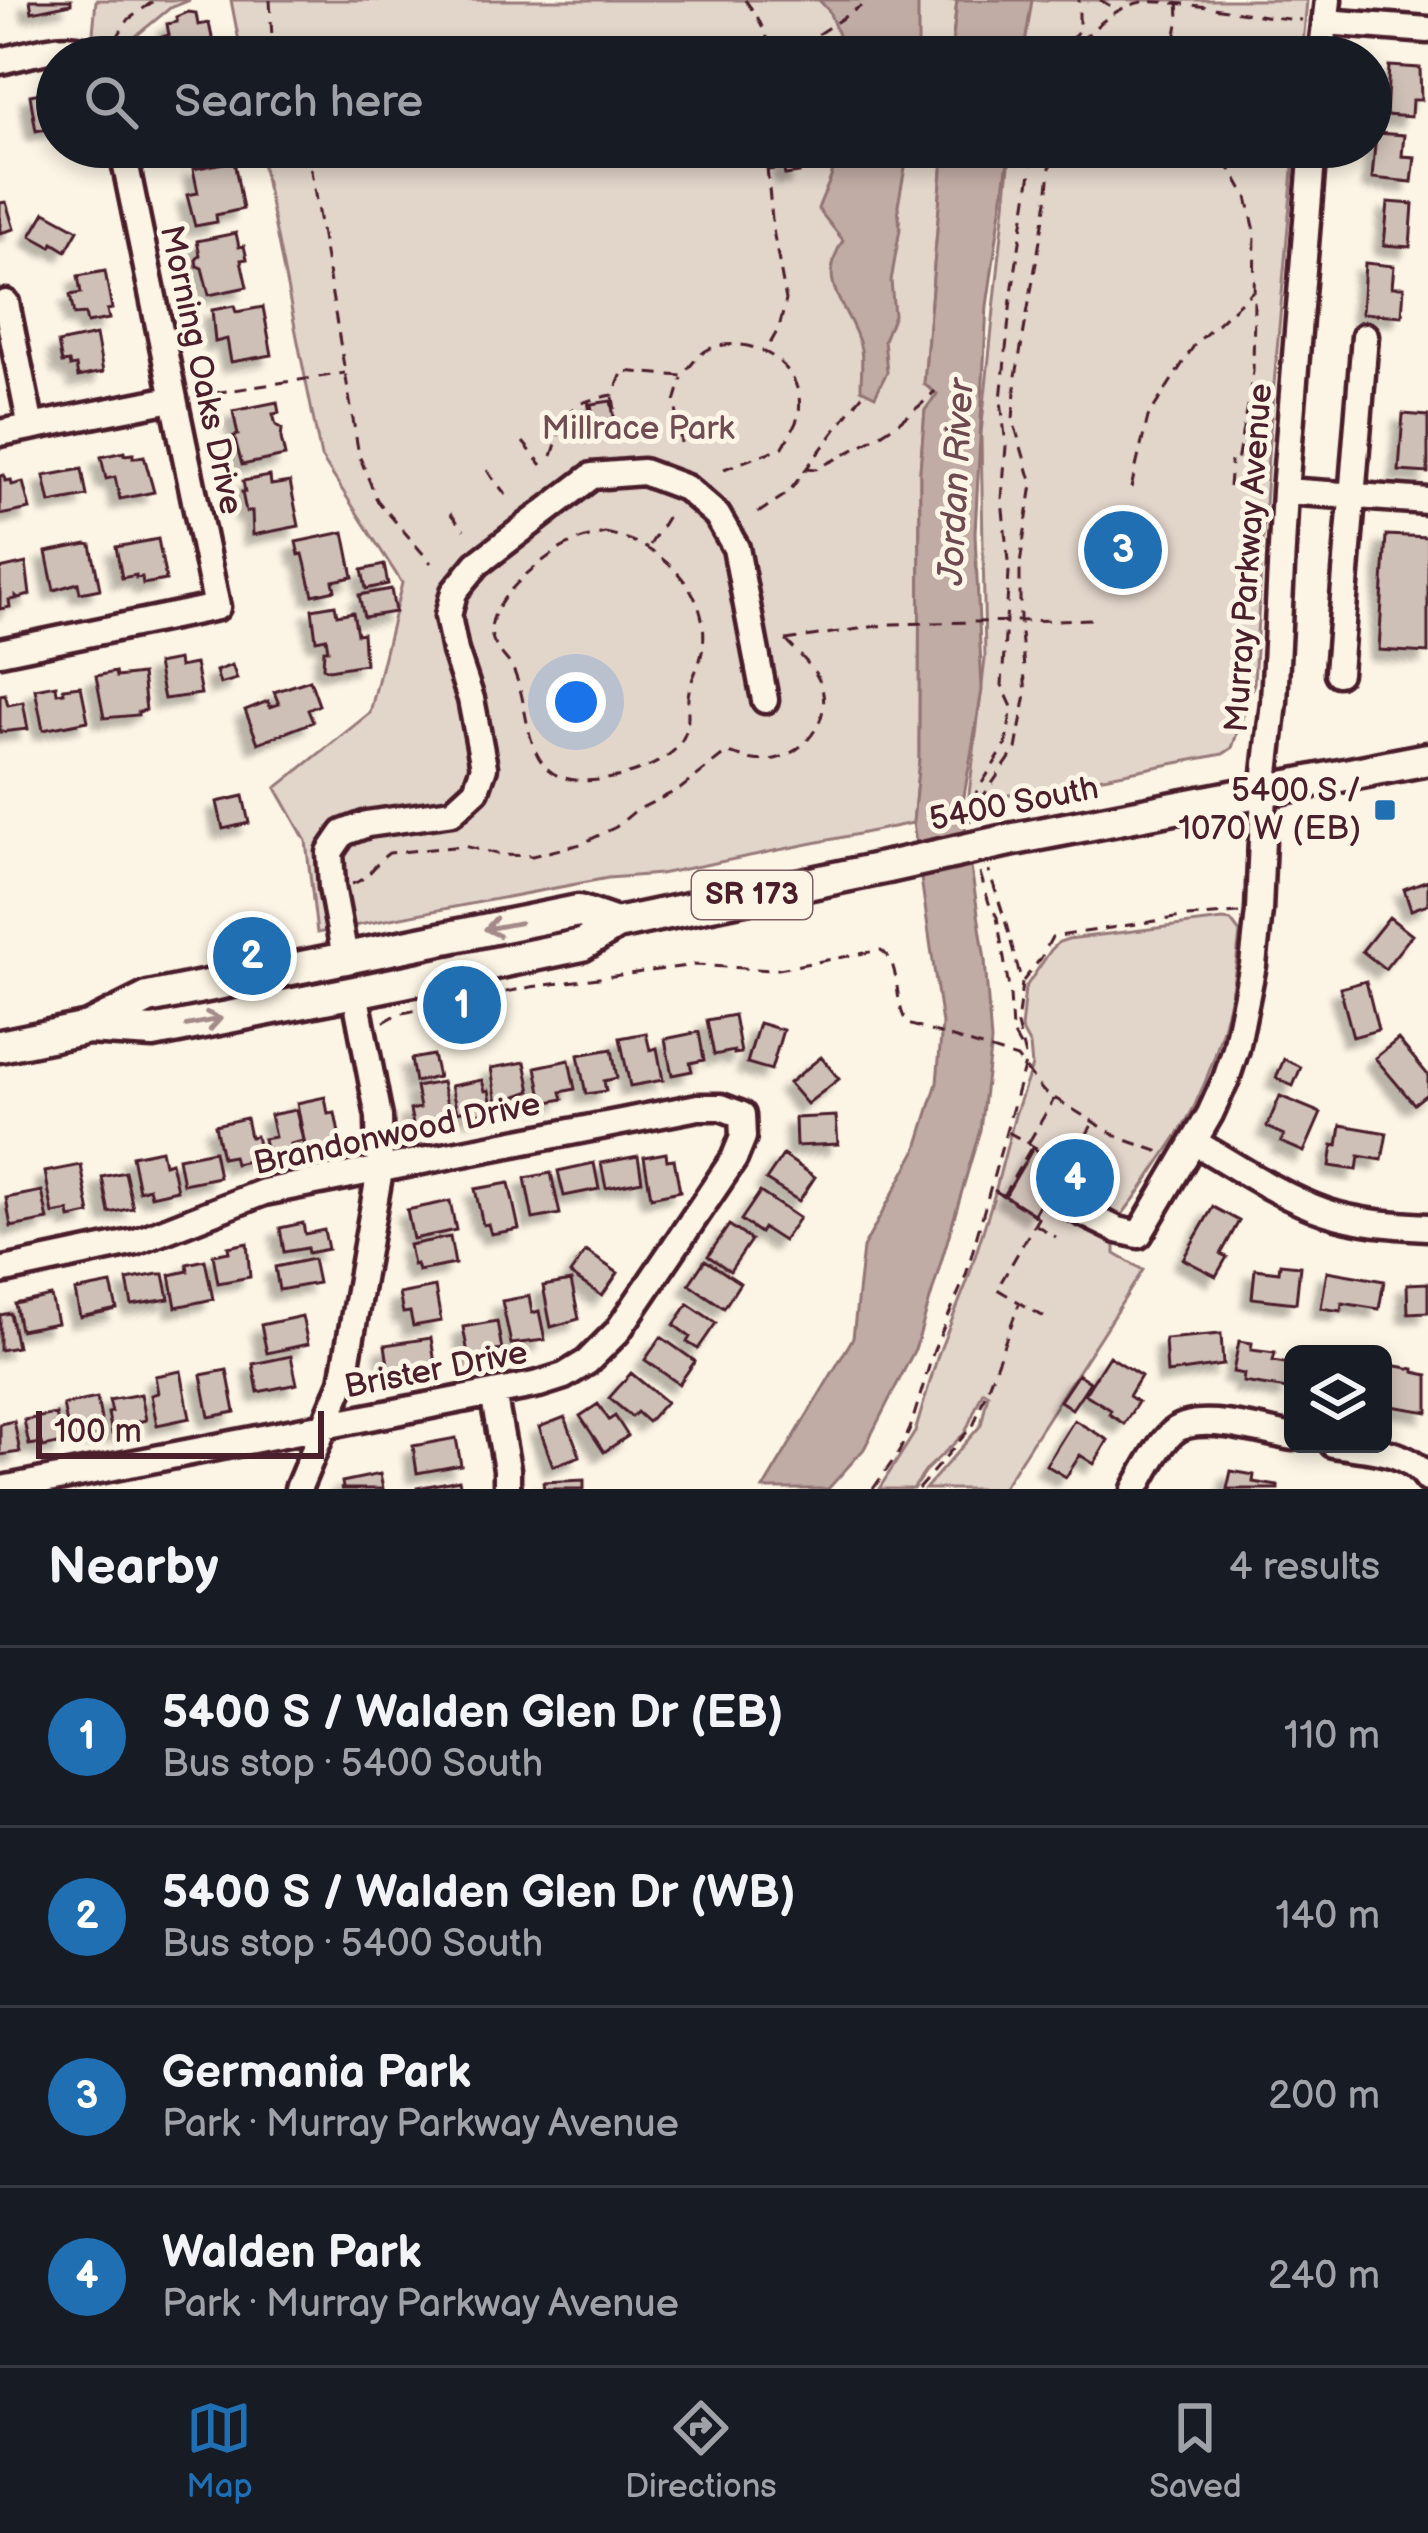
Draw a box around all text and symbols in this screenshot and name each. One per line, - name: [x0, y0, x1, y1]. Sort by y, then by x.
- search box: [36, 36, 1392, 168]
- icon: search: [78, 69, 144, 135]
- text: Search here: [174, 75, 423, 130]
- street label: Morning Oaks Drive: [151, 222, 251, 518]
- water label: Jordan River: [930, 375, 984, 587]
- street label: Murray Parkway Avenue: [1217, 382, 1281, 734]
- park label: Millrace Park: [541, 409, 735, 449]
- pin: 3: [1084, 505, 1162, 595]
- your location: [546, 672, 606, 732]
- street label: 5400 South: [926, 768, 1102, 840]
- place label: 5400 S / 1070 W (EB): [1178, 771, 1361, 849]
- marker: 5400 S / 1070 W (EB): [1372, 797, 1398, 823]
- road number: SR 173: [692, 871, 812, 919]
- pin: 2: [213, 911, 291, 1001]
- one-way arrow: [484, 916, 523, 938]
- pin: 1: [423, 960, 501, 1050]
- one-way arrow: [184, 1010, 223, 1032]
- street label: Brandonwood Drive: [250, 1084, 544, 1184]
- pin: 4: [1036, 1133, 1114, 1223]
- street label: Brister Drive: [341, 1333, 531, 1407]
- map controls: [1284, 1345, 1392, 1453]
- button: layers: [1284, 1345, 1392, 1453]
- scale bar: [36, 1405, 324, 1458]
- text: 100 m: [54, 1412, 142, 1452]
- text: Nearby: [48, 1537, 219, 1598]
- text: 4 results: [1229, 1544, 1380, 1591]
- text: 5400 S / Walden Glen Dr (EB): [162, 1686, 783, 1741]
- text: 1: [79, 1713, 95, 1760]
- text: 110 m: [1284, 1713, 1380, 1760]
- text: Bus stop · 5400 South: [162, 1741, 543, 1788]
- text: 5400 S / Walden Glen Dr (WB): [162, 1866, 796, 1921]
- text: 2: [75, 1893, 99, 1940]
- text: 140 m: [1275, 1893, 1380, 1940]
- text: Bus stop · 5400 South: [162, 1921, 543, 1968]
- text: Germania Park: [162, 2046, 471, 2101]
- text: 3: [76, 2073, 98, 2120]
- text: 200 m: [1268, 2073, 1380, 2120]
- text: Park · Murray Parkway Avenue: [162, 2101, 679, 2148]
- text: Walden Park: [162, 2226, 421, 2281]
- text: 4: [76, 2253, 98, 2300]
- text: 240 m: [1268, 2253, 1380, 2300]
- text: Park · Murray Parkway Avenue: [162, 2281, 679, 2328]
- tab: Map: [186, 2395, 253, 2507]
- tab: Directions: [625, 2395, 777, 2507]
- tab: Saved: [1149, 2395, 1242, 2507]

